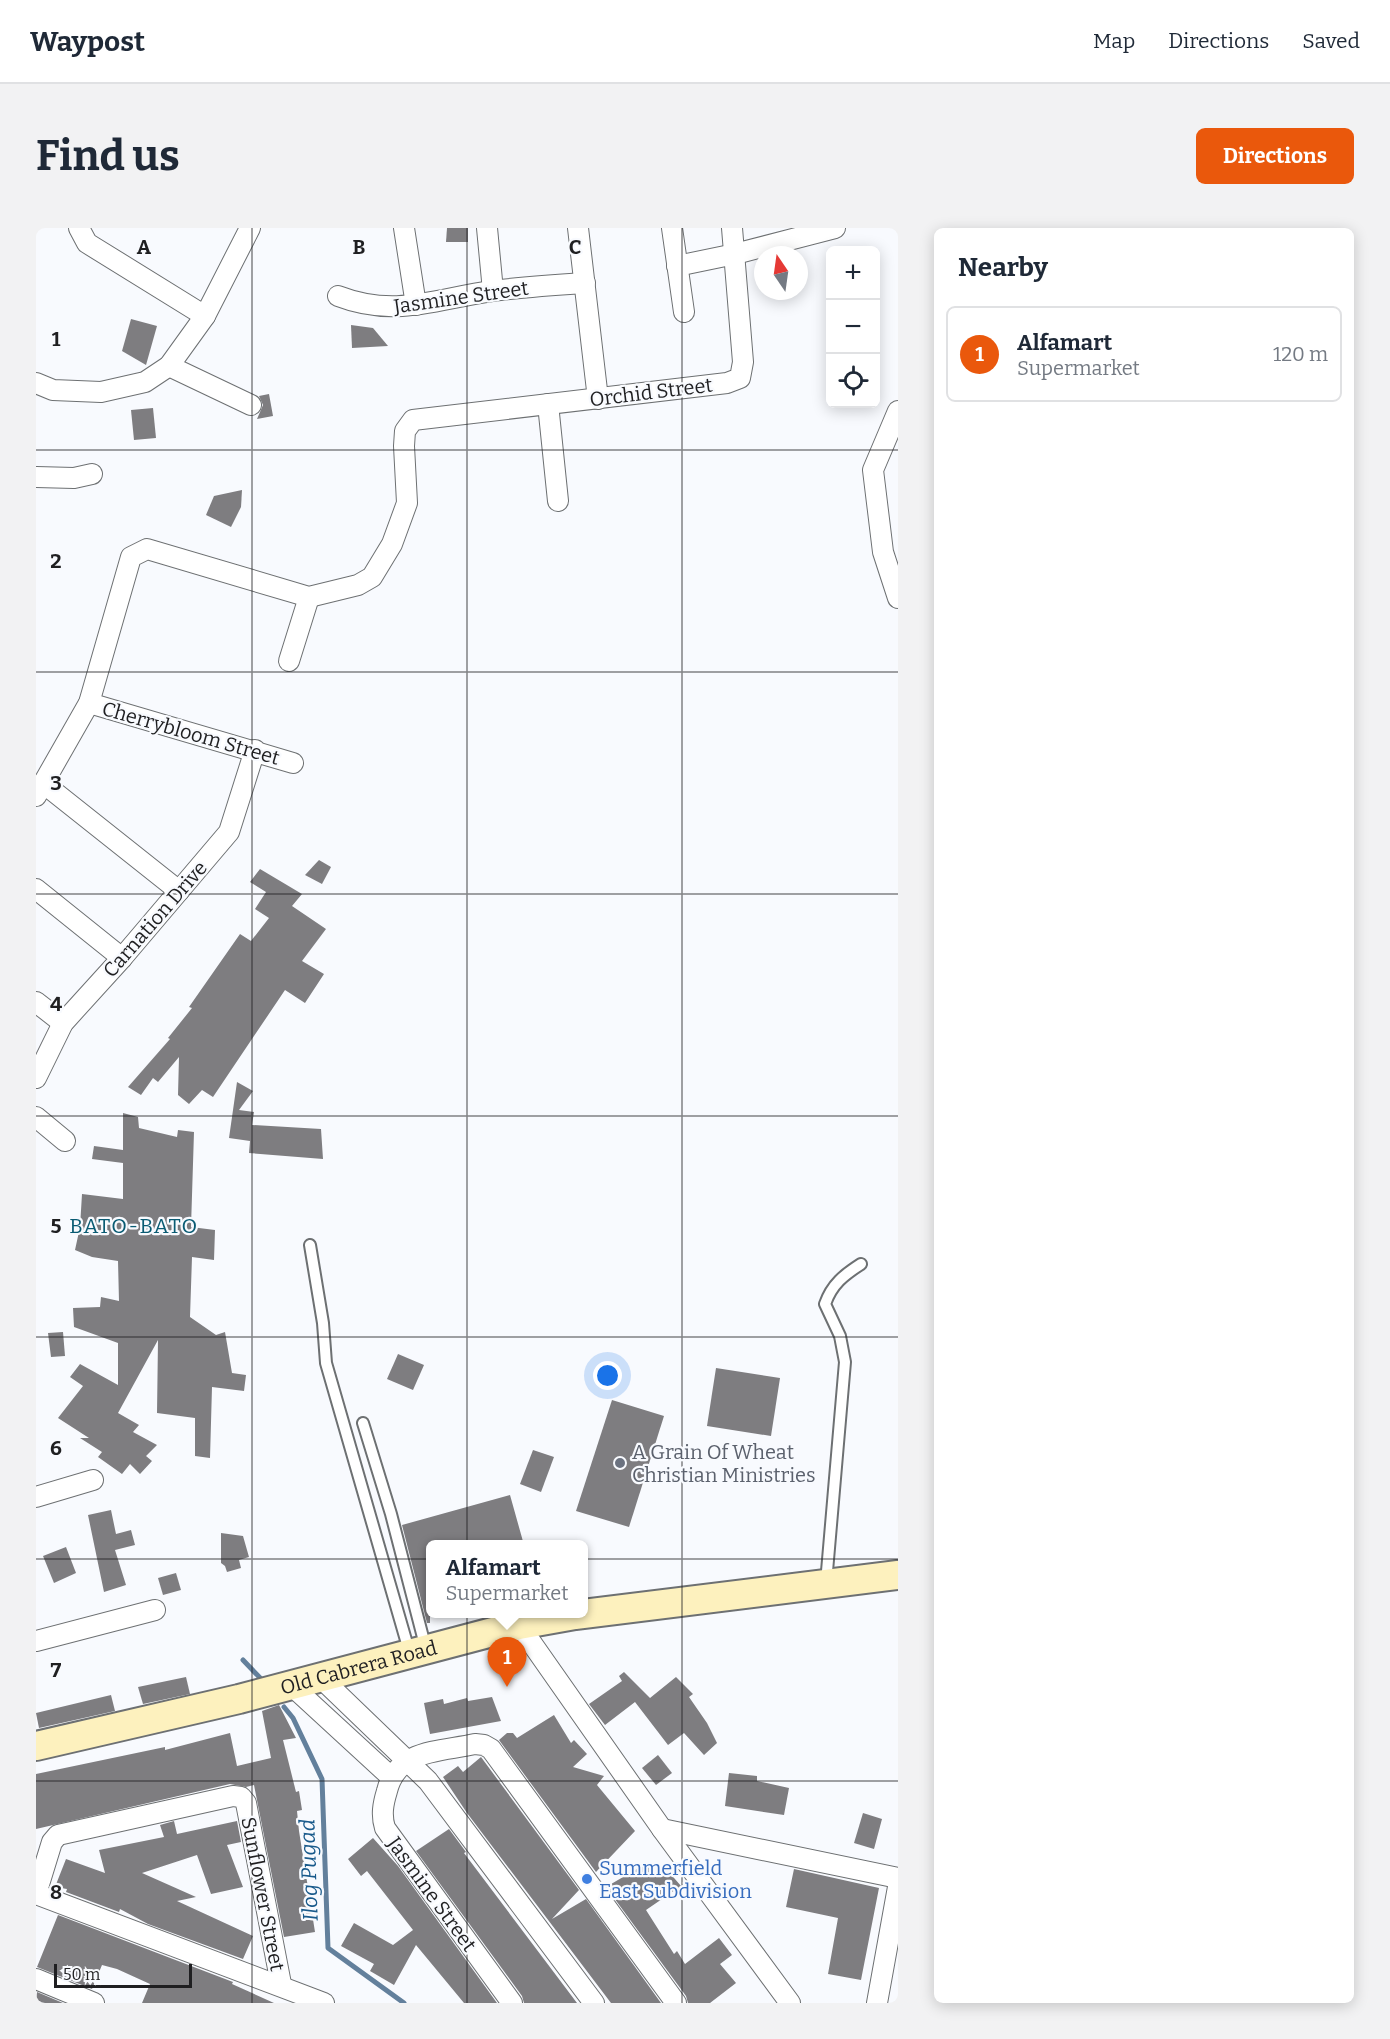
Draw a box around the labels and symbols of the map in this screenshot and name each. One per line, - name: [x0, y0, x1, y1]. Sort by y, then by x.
- text: A: [137, 235, 152, 259]
- text: B: [353, 235, 366, 259]
- text: C: [569, 235, 581, 259]
- north arrow: [754, 246, 808, 300]
- street label: Jasmine Street: [391, 276, 530, 318]
- text: 1: [52, 327, 61, 351]
- street label: Orchid Street: [588, 373, 714, 411]
- text: 2: [50, 549, 62, 573]
- street label: Cherrybloom Street: [99, 696, 283, 770]
- text: 3: [50, 771, 62, 795]
- street label: Carnation Drive: [98, 856, 212, 982]
- text: 4: [50, 992, 62, 1016]
- district label: BATO-BATO: [69, 1213, 199, 1239]
- text: 5: [51, 1214, 62, 1238]
- your location: [593, 1361, 622, 1390]
- text: 6: [50, 1436, 62, 1460]
- place label: A Grain Of Wheat Christian Ministries: [632, 1440, 816, 1487]
- marker: A Grain Of Wheat Christian Ministries: [613, 1456, 627, 1470]
- street label: Old Cabrera Road: [278, 1635, 440, 1700]
- pin: 1: [488, 1638, 526, 1687]
- text: 7: [51, 1658, 62, 1682]
- street label: Sunflower Street: [236, 1815, 290, 1973]
- water label: Ilog Pugad: [294, 1818, 324, 1922]
- street label: Jasmine Street: [382, 1831, 482, 1956]
- place label: Summerfield East Subdivision: [599, 1856, 752, 1903]
- marker: Summerfield East Subdivision: [580, 1872, 594, 1886]
- text: 8: [50, 1880, 62, 1904]
- scale bar: [54, 1961, 192, 1988]

